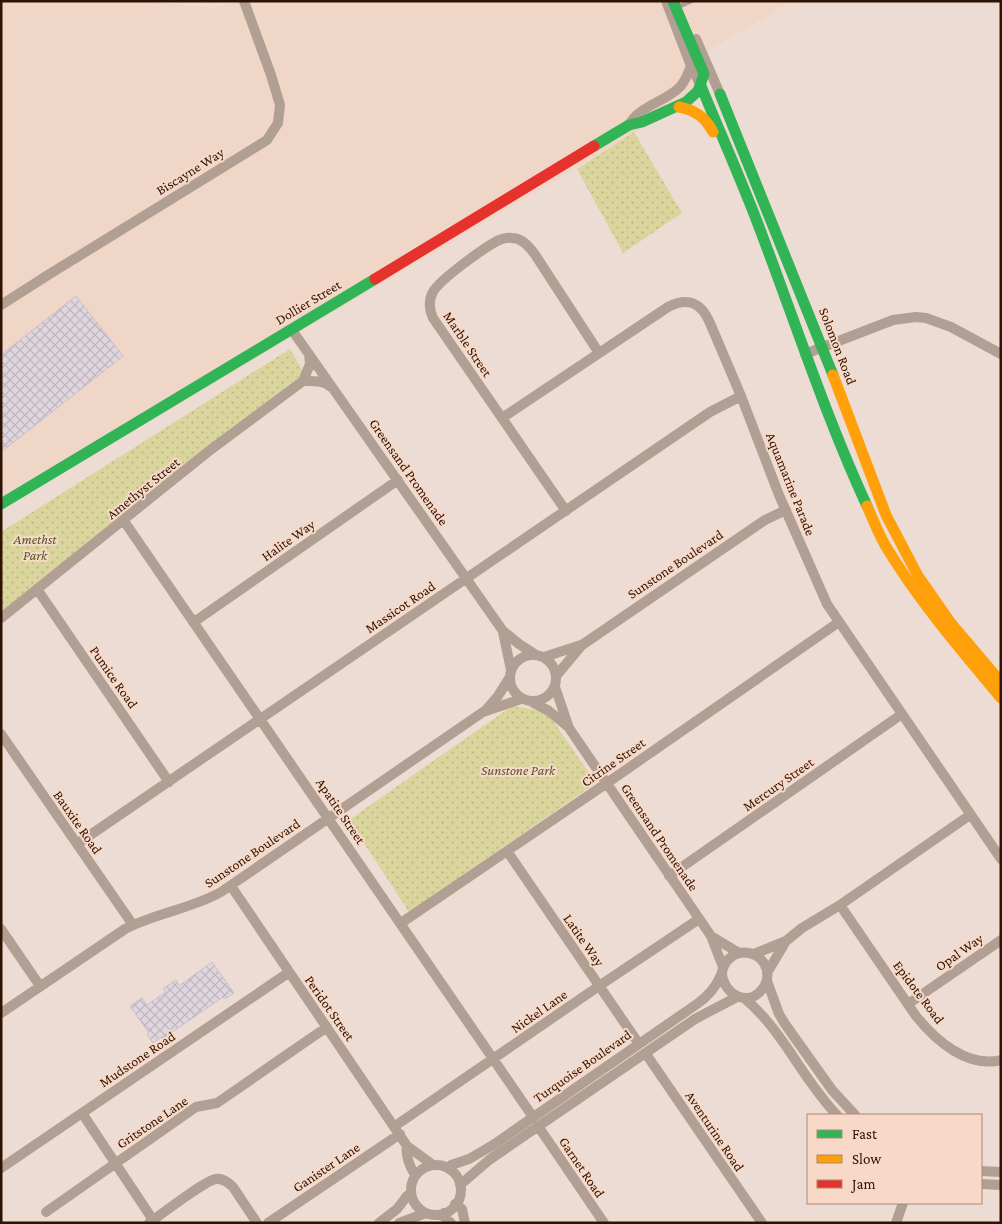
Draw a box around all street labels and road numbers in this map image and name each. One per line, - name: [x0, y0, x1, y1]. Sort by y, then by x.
- street label: Biscayne Way: [153, 144, 227, 198]
- street label: Dollier Street: [272, 276, 344, 328]
- street label: Solomon Road: [816, 305, 860, 387]
- street label: Marble Street: [440, 308, 496, 380]
- street label: Greensand Promenade: [366, 416, 452, 528]
- street label: Aquamarine Parade: [763, 430, 819, 538]
- street label: Amethyst Street: [103, 453, 183, 522]
- street label: Halite Way: [258, 516, 318, 564]
- street label: Sunstone Boulevard: [624, 526, 726, 602]
- street label: Massicot Road: [362, 577, 439, 636]
- street label: Pumice Road: [87, 643, 142, 712]
- street label: Citrine Street: [578, 734, 648, 790]
- street label: Mercury Street: [740, 754, 817, 814]
- street label: Apatite Street: [313, 775, 369, 847]
- street label: Greensand Promenade: [618, 780, 702, 894]
- street label: Bauxite Road: [50, 787, 106, 857]
- street label: Sunstone Boulevard: [201, 815, 303, 891]
- street label: Latite Way: [560, 911, 608, 970]
- street label: Opal Way: [932, 929, 986, 974]
- street label: Epidote Road: [890, 957, 948, 1027]
- street label: Peridot Street: [302, 972, 359, 1044]
- street label: Nickel Lane: [508, 986, 570, 1036]
- street label: Turquoise Boulevard: [530, 1026, 635, 1106]
- street label: Mudstone Road: [96, 1027, 179, 1090]
- street label: Aventurine Road: [682, 1088, 748, 1175]
- street label: Gritstone Lane: [113, 1092, 191, 1152]
- street label: Garnet Road: [556, 1134, 608, 1201]
- street label: Ganister Lane: [289, 1139, 363, 1195]

